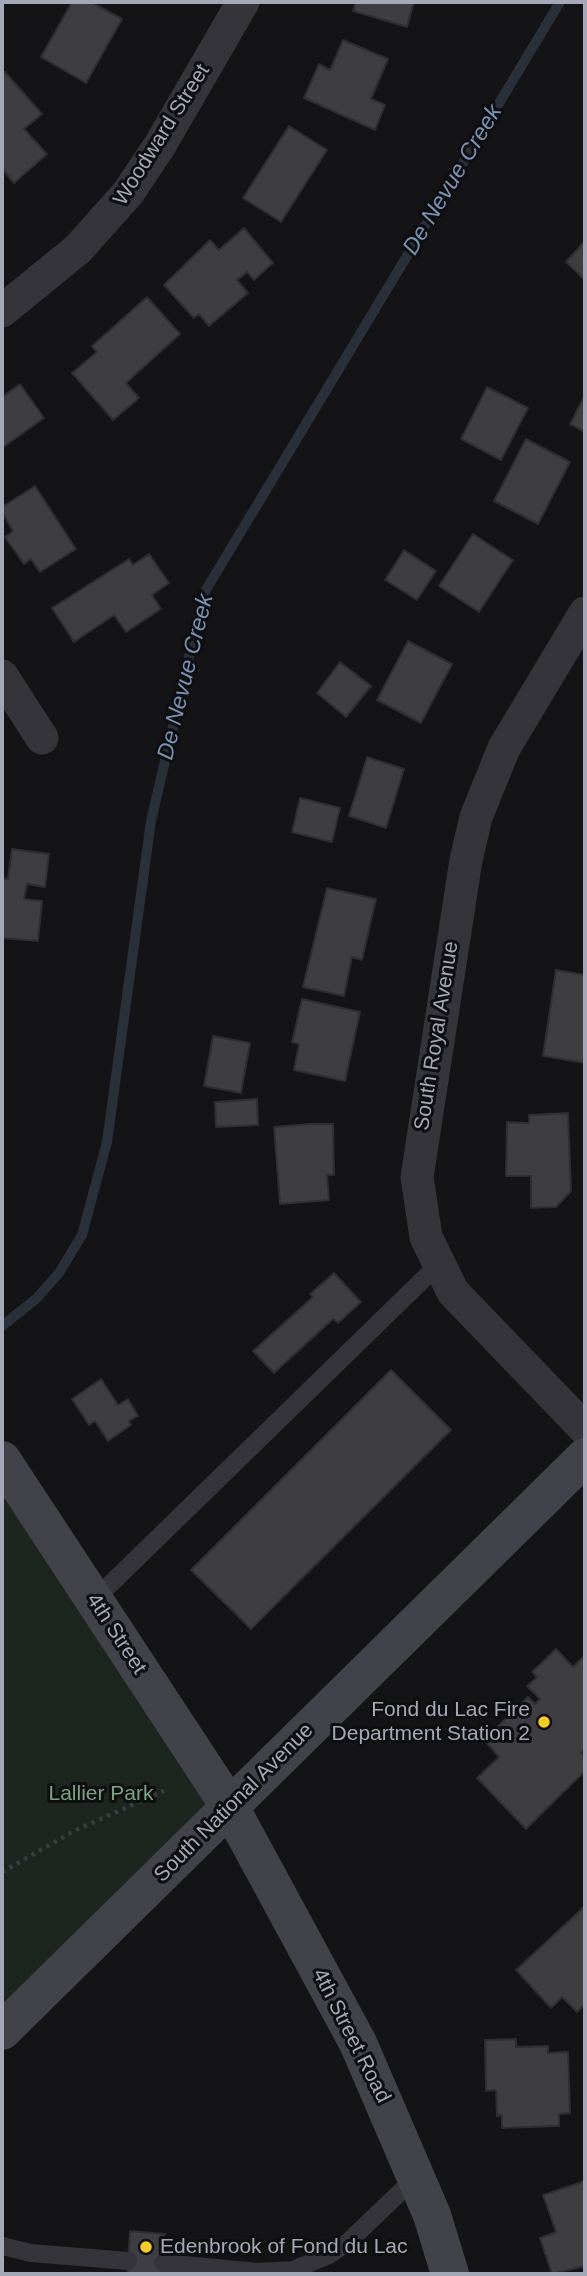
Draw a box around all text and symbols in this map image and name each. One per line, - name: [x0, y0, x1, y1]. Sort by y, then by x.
- street label: Woodward Street: [108, 60, 216, 210]
- water label: De Nevue Creek: [397, 100, 509, 260]
- water label: De Nevue Creek: [152, 591, 220, 763]
- street label: South Royal Avenue: [410, 940, 464, 1132]
- street label: 4th Street: [81, 1589, 151, 1679]
- place label: Fond du Lac Fire Department Station 2: [332, 1697, 530, 1747]
- marker: Fond du Lac Fire Department Station 2: [536, 1714, 552, 1730]
- street label: South National Avenue: [149, 1718, 319, 1888]
- park label: Lallier Park: [48, 1781, 154, 1807]
- street label: 4th Street Road: [306, 1965, 396, 2107]
- place label: Edenbrook of Fond du Lac: [160, 2234, 408, 2260]
- marker: Edenbrook of Fond du Lac: [138, 2239, 154, 2255]

